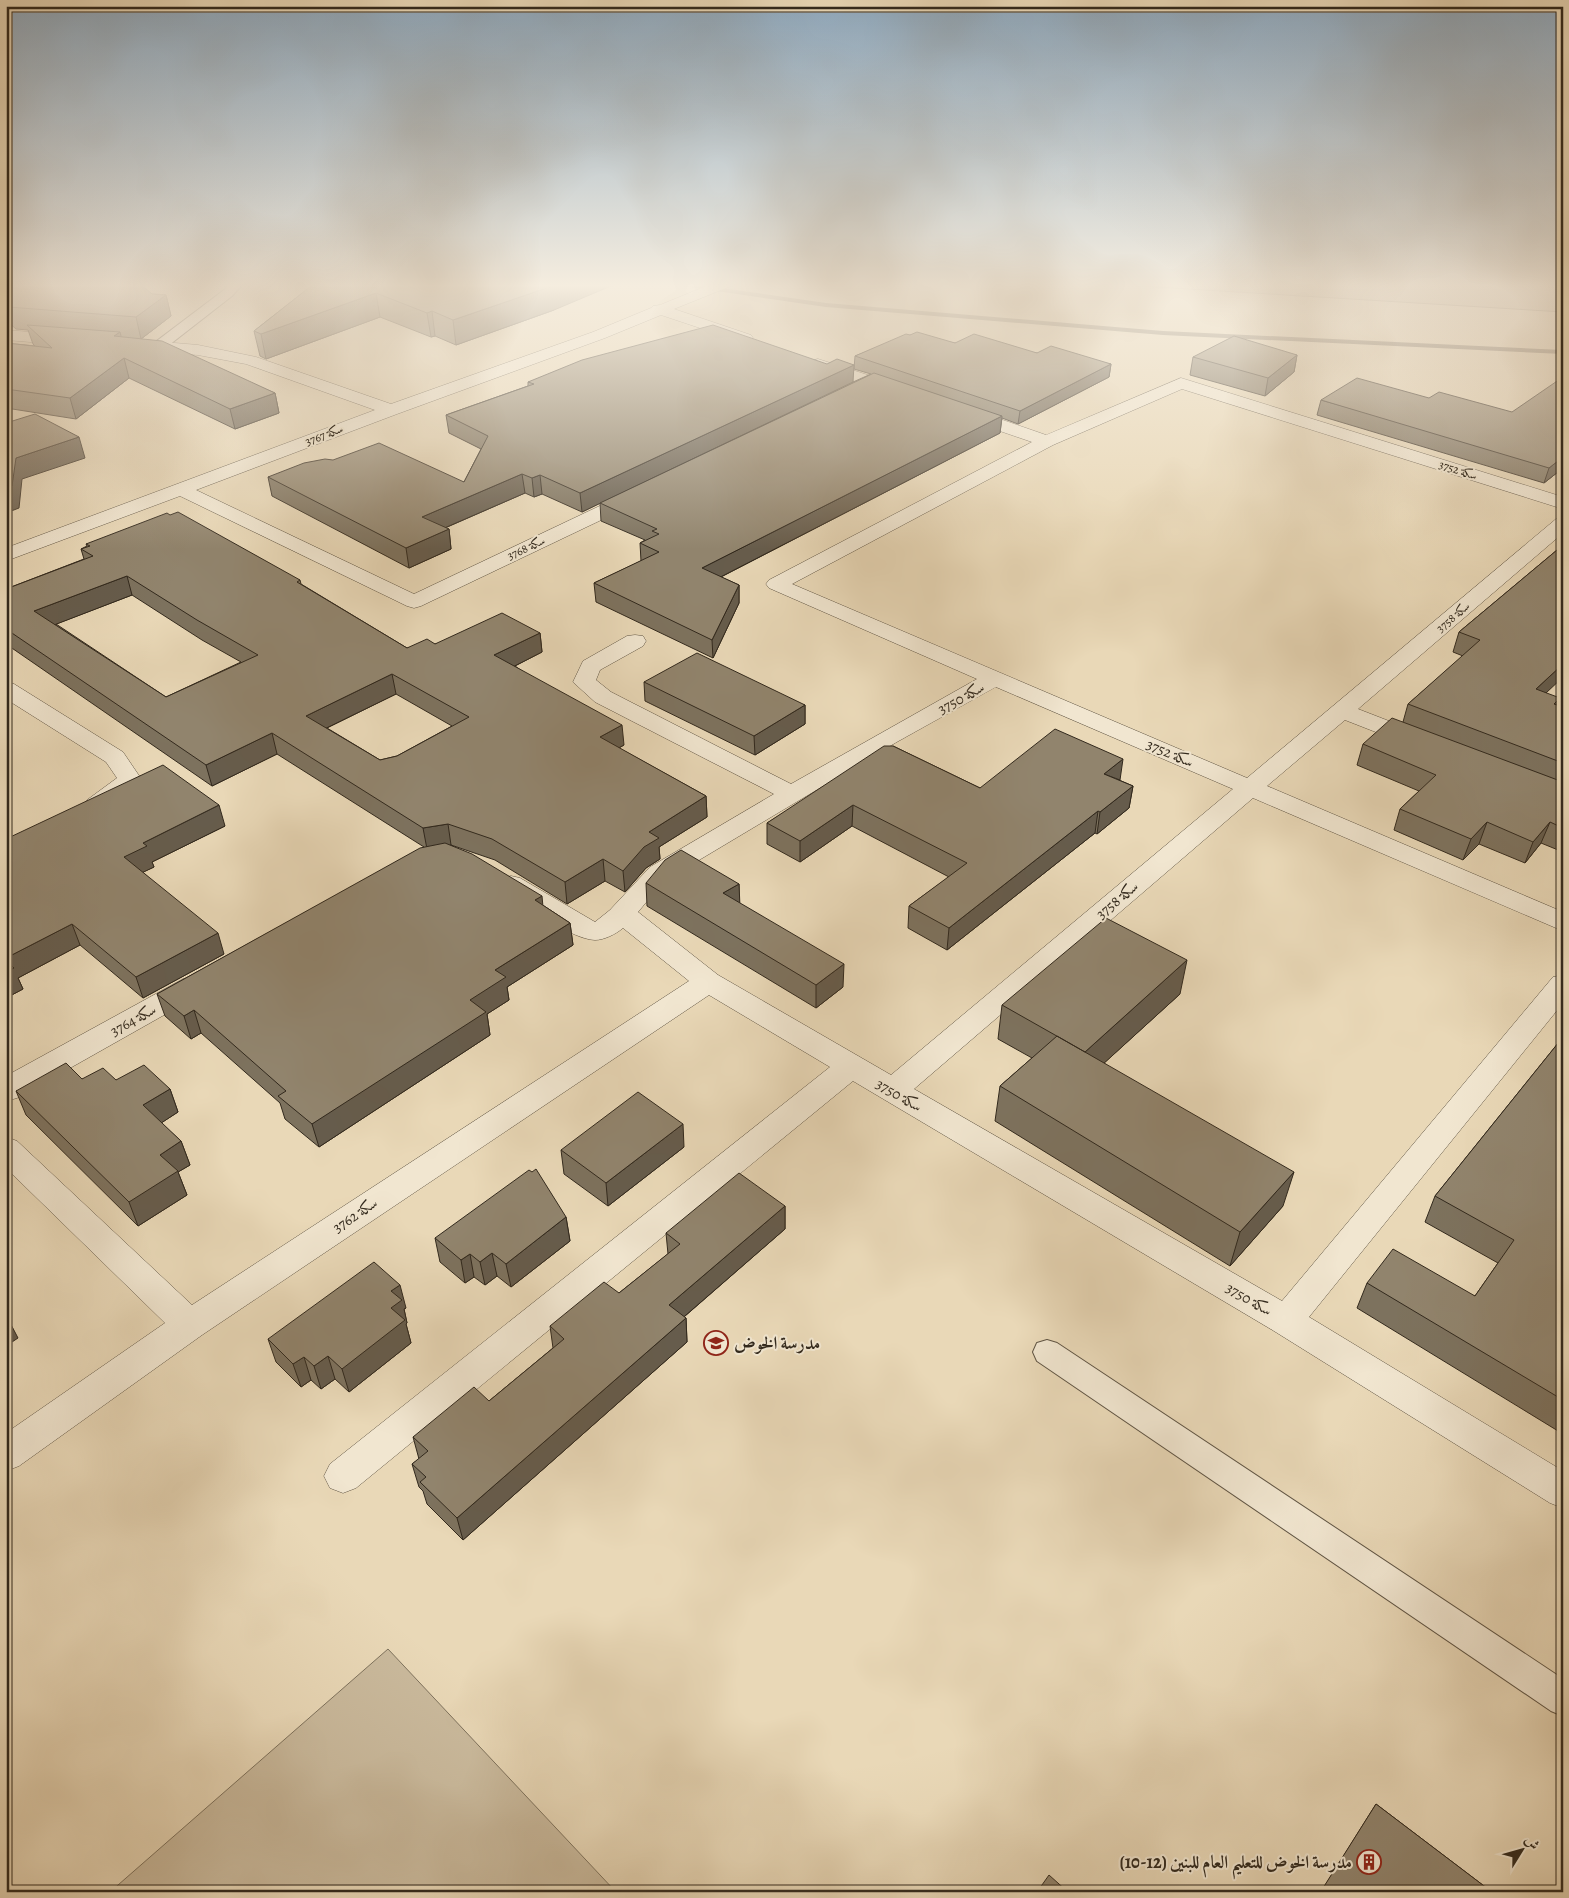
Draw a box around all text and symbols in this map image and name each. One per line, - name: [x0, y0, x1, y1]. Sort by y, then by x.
- street label: سكة 3767: [303, 420, 345, 450]
- street label: سكة 3752: [1437, 456, 1480, 484]
- street label: سكة 3768: [504, 532, 548, 564]
- street label: سكة 3758: [1433, 598, 1473, 636]
- street label: سكة 3750: [934, 677, 988, 719]
- street label: سكة 3752: [1143, 734, 1197, 772]
- street label: سكة 3758: [1092, 876, 1142, 924]
- street label: سكة 3764: [106, 999, 160, 1041]
- street label: سكة 3750: [872, 1074, 926, 1116]
- street label: سكة 3762: [329, 1193, 381, 1237]
- street label: سكة 3750: [1222, 1278, 1276, 1320]
- school or university icon: مدرسة الخوض: [703, 1330, 729, 1356]
- place label: مدرسة الخوض: [734, 1331, 820, 1355]
- north arrow: [1496, 1826, 1546, 1876]
- text: ش: [1520, 1831, 1544, 1854]
- building icon: مدرسة الخوض للتعليم العام للبنين (12-10): [1356, 1849, 1382, 1875]
- place label: مدرسة الخوض للتعليم العام للبنين (12-10): [1119, 1850, 1352, 1880]

